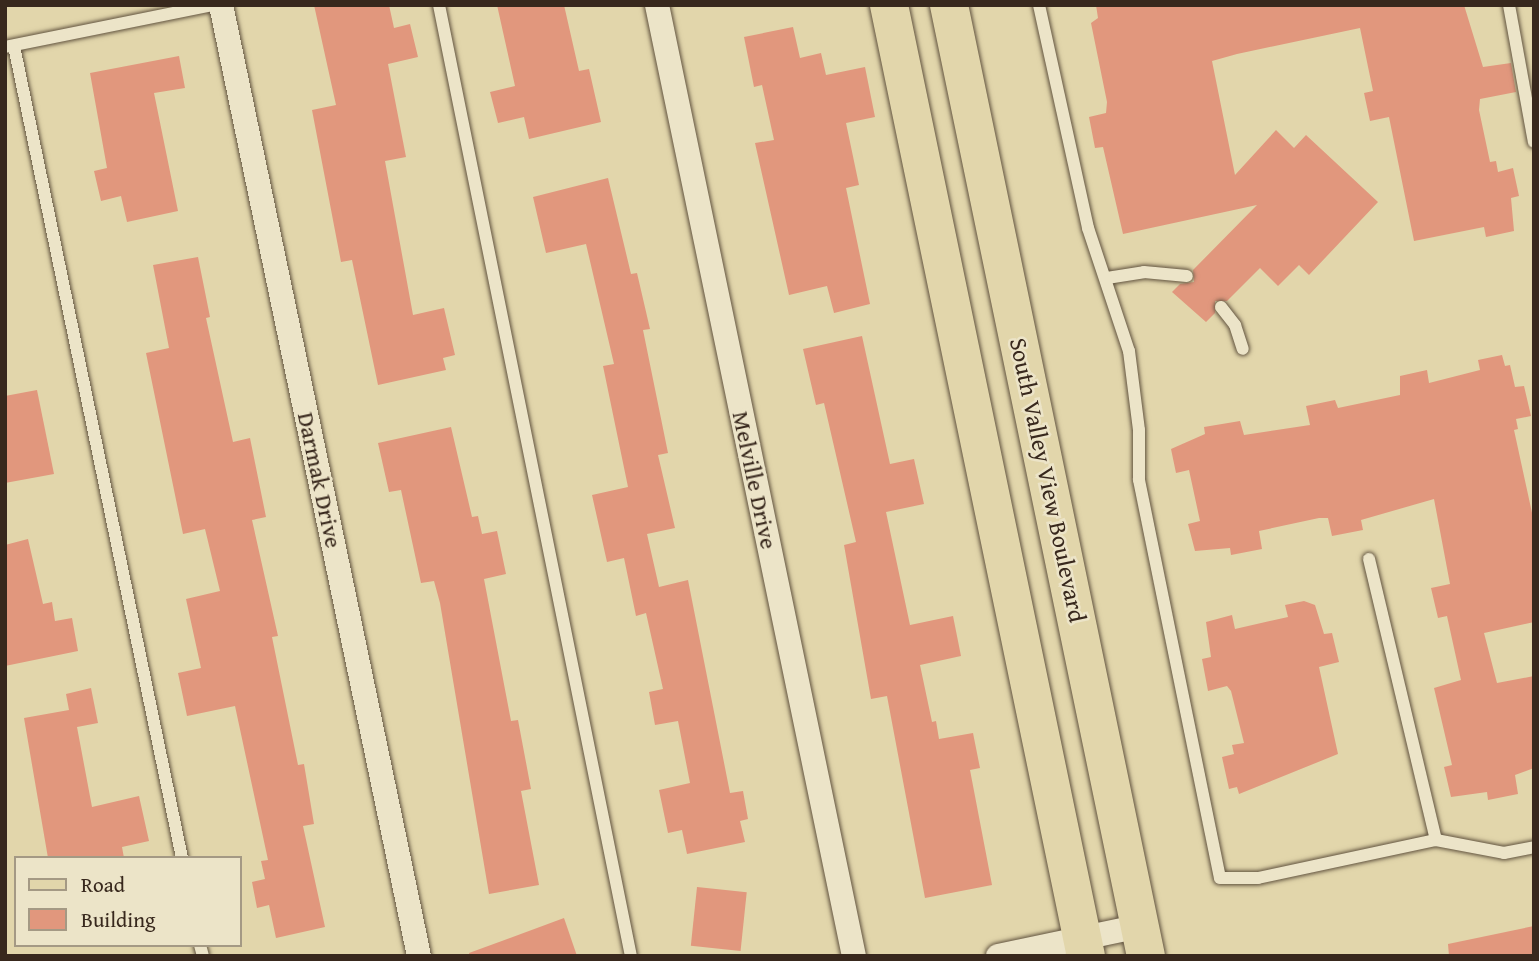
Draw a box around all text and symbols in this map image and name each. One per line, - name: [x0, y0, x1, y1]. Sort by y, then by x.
- street label: South Valley View Boulevard: [1004, 335, 1092, 625]
- street label: Melville Drive: [726, 408, 784, 552]
- street label: Darmak Drive: [292, 409, 348, 551]
- legend: [14, 856, 242, 947]
- text: Road: [81, 869, 125, 900]
- text: Building: [81, 904, 155, 935]

